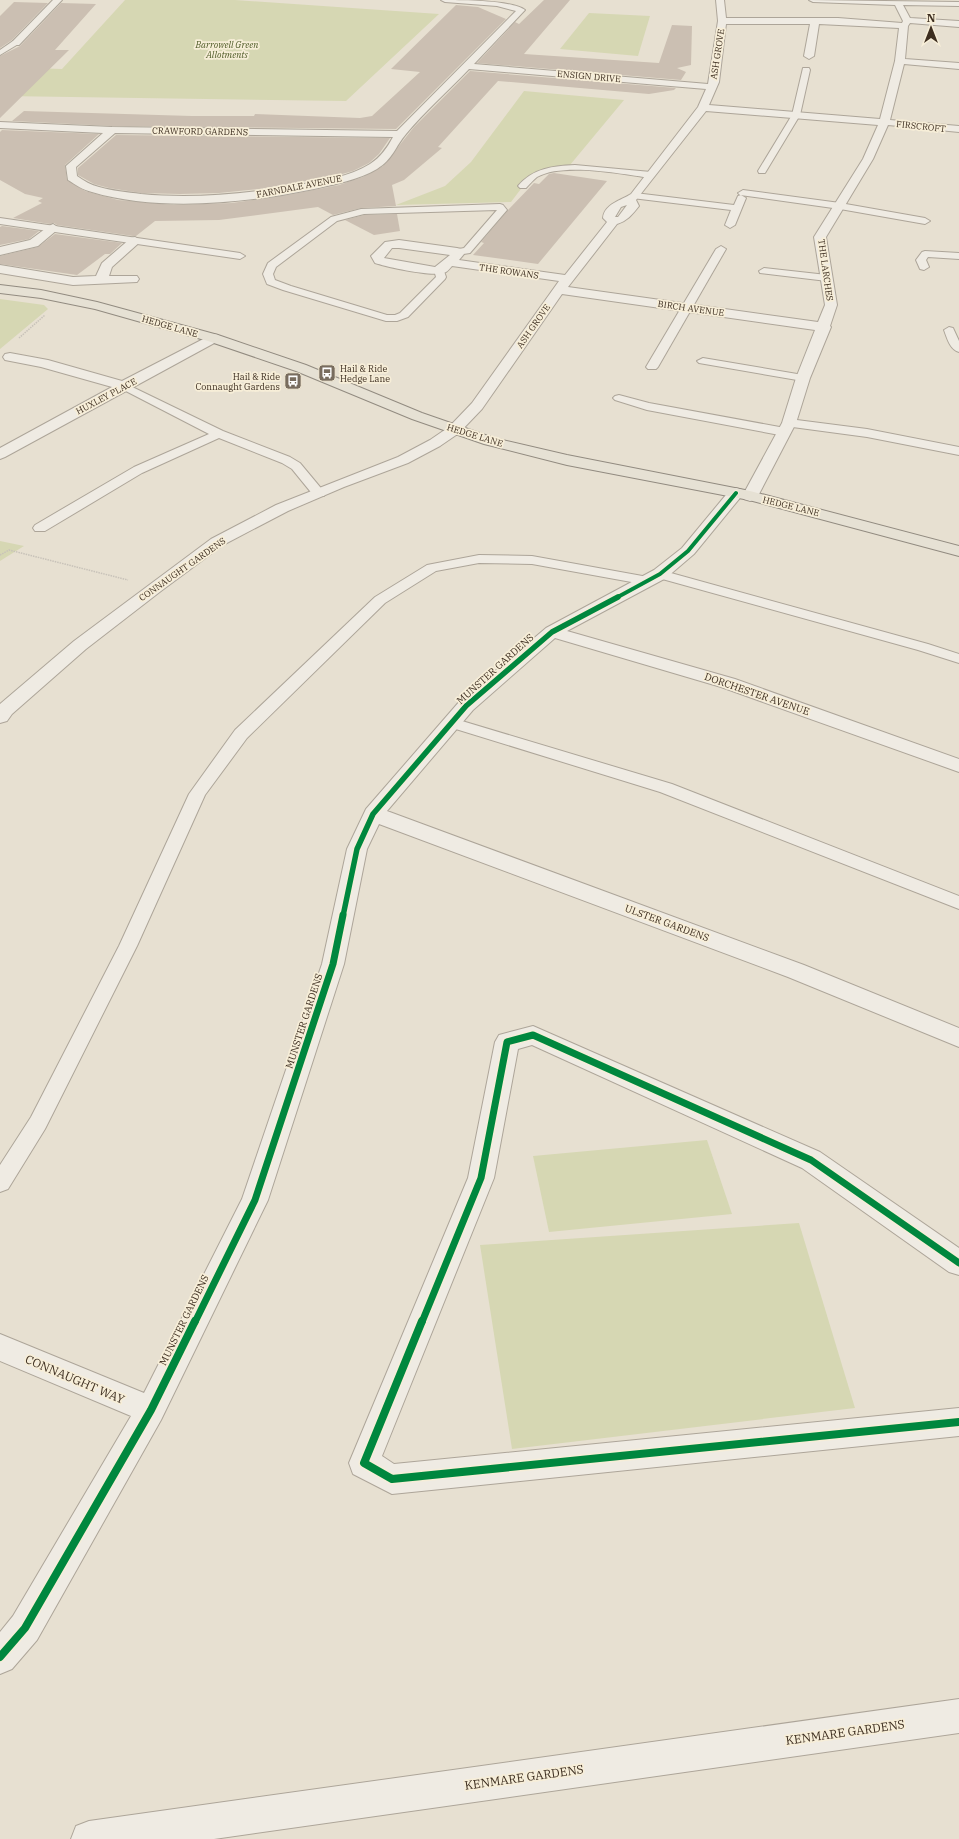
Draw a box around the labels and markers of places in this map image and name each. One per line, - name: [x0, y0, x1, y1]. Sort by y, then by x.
- bus stop icon: Hail & Ride Hedge Lane: [317, 363, 337, 383]
- place label: Hail & Ride Hedge Lane: [340, 363, 390, 384]
- place label: Hail & Ride Connaught Gardens: [196, 371, 280, 392]
- bus stop icon: Hail & Ride Connaught Gardens: [283, 371, 303, 391]

